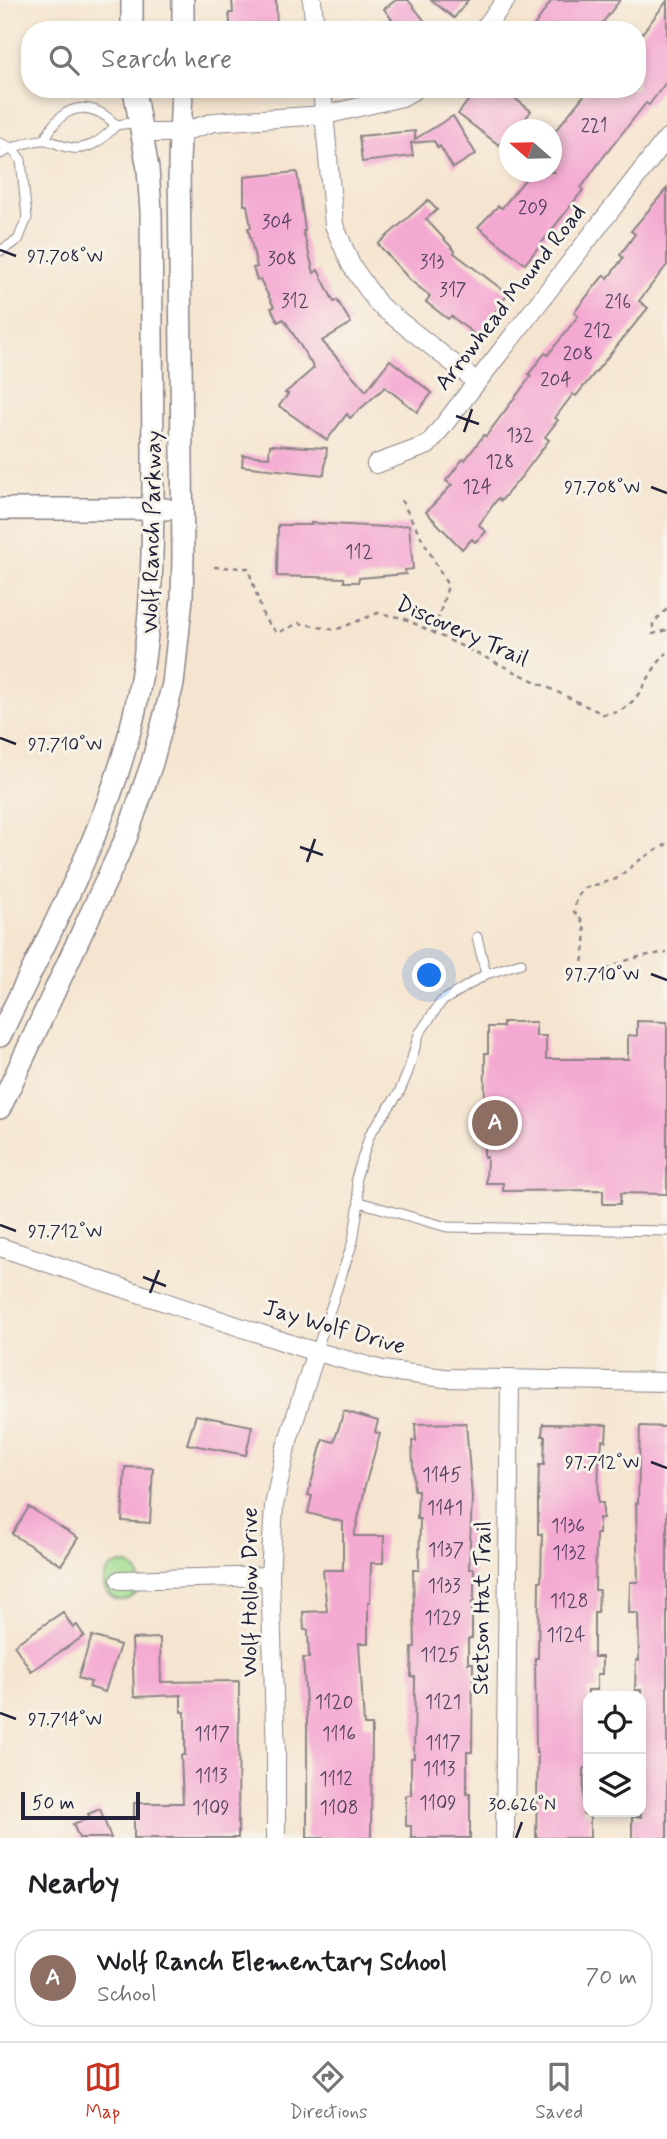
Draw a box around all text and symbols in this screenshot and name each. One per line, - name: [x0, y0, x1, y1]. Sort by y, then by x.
- search box: [21, 21, 646, 98]
- icon: search: [45, 41, 83, 79]
- text: Search here: [101, 43, 232, 77]
- house number: 221: [581, 114, 607, 139]
- north arrow: [499, 119, 562, 182]
- house number: 209: [518, 196, 548, 221]
- street label: Arrowhead Mound Road: [429, 199, 593, 397]
- house number: 304: [262, 210, 292, 235]
- text: 97.708°W: [27, 245, 103, 269]
- house number: 308: [267, 247, 297, 272]
- house number: 313: [420, 250, 445, 275]
- house number: 317: [439, 278, 467, 303]
- house number: 312: [281, 289, 309, 314]
- house number: 216: [605, 290, 631, 315]
- house number: 212: [584, 319, 612, 344]
- house number: 208: [563, 342, 593, 367]
- house number: 204: [540, 368, 572, 393]
- house number: 132: [506, 423, 534, 448]
- street label: Wolf Ranch Parkway: [136, 430, 170, 634]
- house number: 128: [486, 450, 514, 475]
- house number: 124: [462, 475, 492, 500]
- text: 97.708°W: [564, 476, 640, 500]
- house number: 112: [345, 540, 373, 565]
- street label: Discovery Trail: [391, 589, 533, 675]
- text: 97.710°W: [28, 733, 102, 757]
- your location: [412, 958, 446, 992]
- text: 97.710°W: [565, 963, 639, 987]
- pin: A: [472, 1097, 518, 1149]
- text: 97.712°W: [28, 1220, 102, 1244]
- street label: Jay Wolf Drive: [260, 1293, 408, 1363]
- text: 97.712°W: [565, 1451, 639, 1475]
- house number: 1145: [422, 1463, 462, 1488]
- house number: 1141: [427, 1496, 463, 1521]
- street label: Wolf Hollow Drive: [236, 1507, 266, 1677]
- house number: 1136: [551, 1514, 585, 1539]
- street label: Stetson Hat Trail: [466, 1521, 500, 1695]
- house number: 1137: [428, 1538, 464, 1563]
- house number: 1132: [552, 1541, 586, 1566]
- house number: 1133: [427, 1574, 461, 1599]
- house number: 1128: [550, 1589, 588, 1614]
- house number: 1129: [424, 1606, 462, 1631]
- house number: 1124: [546, 1623, 586, 1648]
- house number: 1125: [420, 1643, 460, 1668]
- house number: 1120: [315, 1690, 353, 1715]
- house number: 1121: [425, 1690, 461, 1715]
- map controls: [583, 1691, 646, 1817]
- button: locate: [583, 1691, 646, 1754]
- text: 97.714°W: [28, 1708, 102, 1732]
- house number: 1117: [194, 1722, 230, 1747]
- house number: 1116: [322, 1722, 356, 1747]
- house number: 1117: [425, 1731, 461, 1756]
- button: layers: [583, 1754, 646, 1817]
- house number: 1113: [423, 1757, 456, 1782]
- house number: 1113: [195, 1764, 228, 1789]
- house number: 1112: [319, 1767, 353, 1792]
- scale bar: [21, 1789, 140, 1821]
- text: 50 m: [32, 1791, 75, 1816]
- house number: 1109: [419, 1791, 457, 1816]
- text: 30.626°N: [488, 1793, 556, 1817]
- house number: 1109: [192, 1796, 230, 1821]
- house number: 1108: [320, 1796, 358, 1821]
- text: Nearby: [28, 1864, 119, 1903]
- text: Wolf Ranch Elementary School: [97, 1946, 447, 1980]
- text: A: [45, 1963, 61, 1993]
- text: 70 m: [585, 1963, 637, 1993]
- text: School: [97, 1980, 157, 2010]
- tab: Map: [84, 2058, 122, 2125]
- tab: Directions: [289, 2058, 368, 2125]
- tab: Saved: [535, 2058, 583, 2125]

